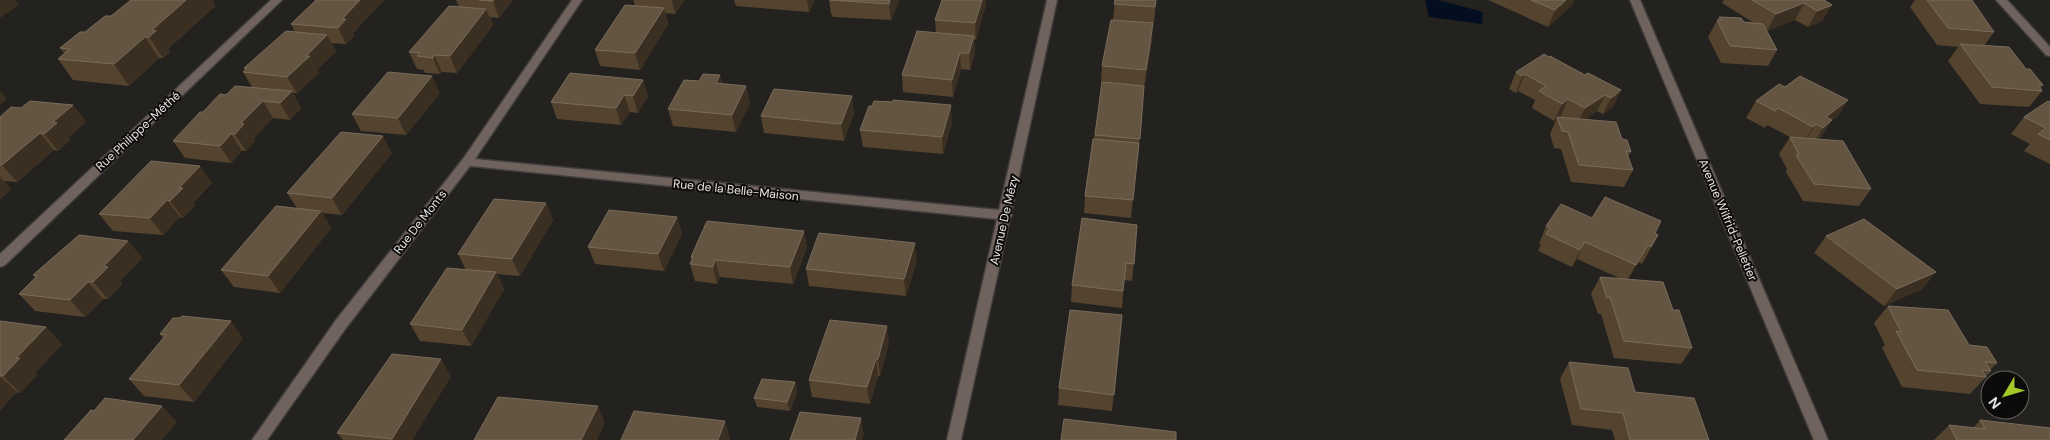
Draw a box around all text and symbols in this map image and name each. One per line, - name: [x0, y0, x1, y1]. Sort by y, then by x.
- street label: Rue Philippe-Méthé: [92, 88, 184, 174]
- street label: Avenue Wilfrid-Pelletier: [1695, 157, 1761, 284]
- street label: Avenue De Mézy: [986, 173, 1022, 266]
- street label: Rue de la Belle-Maison: [672, 175, 800, 205]
- street label: Rue De Monts: [390, 187, 450, 257]
- north arrow: [1980, 370, 2030, 420]
- text: N: [1985, 393, 2005, 413]

